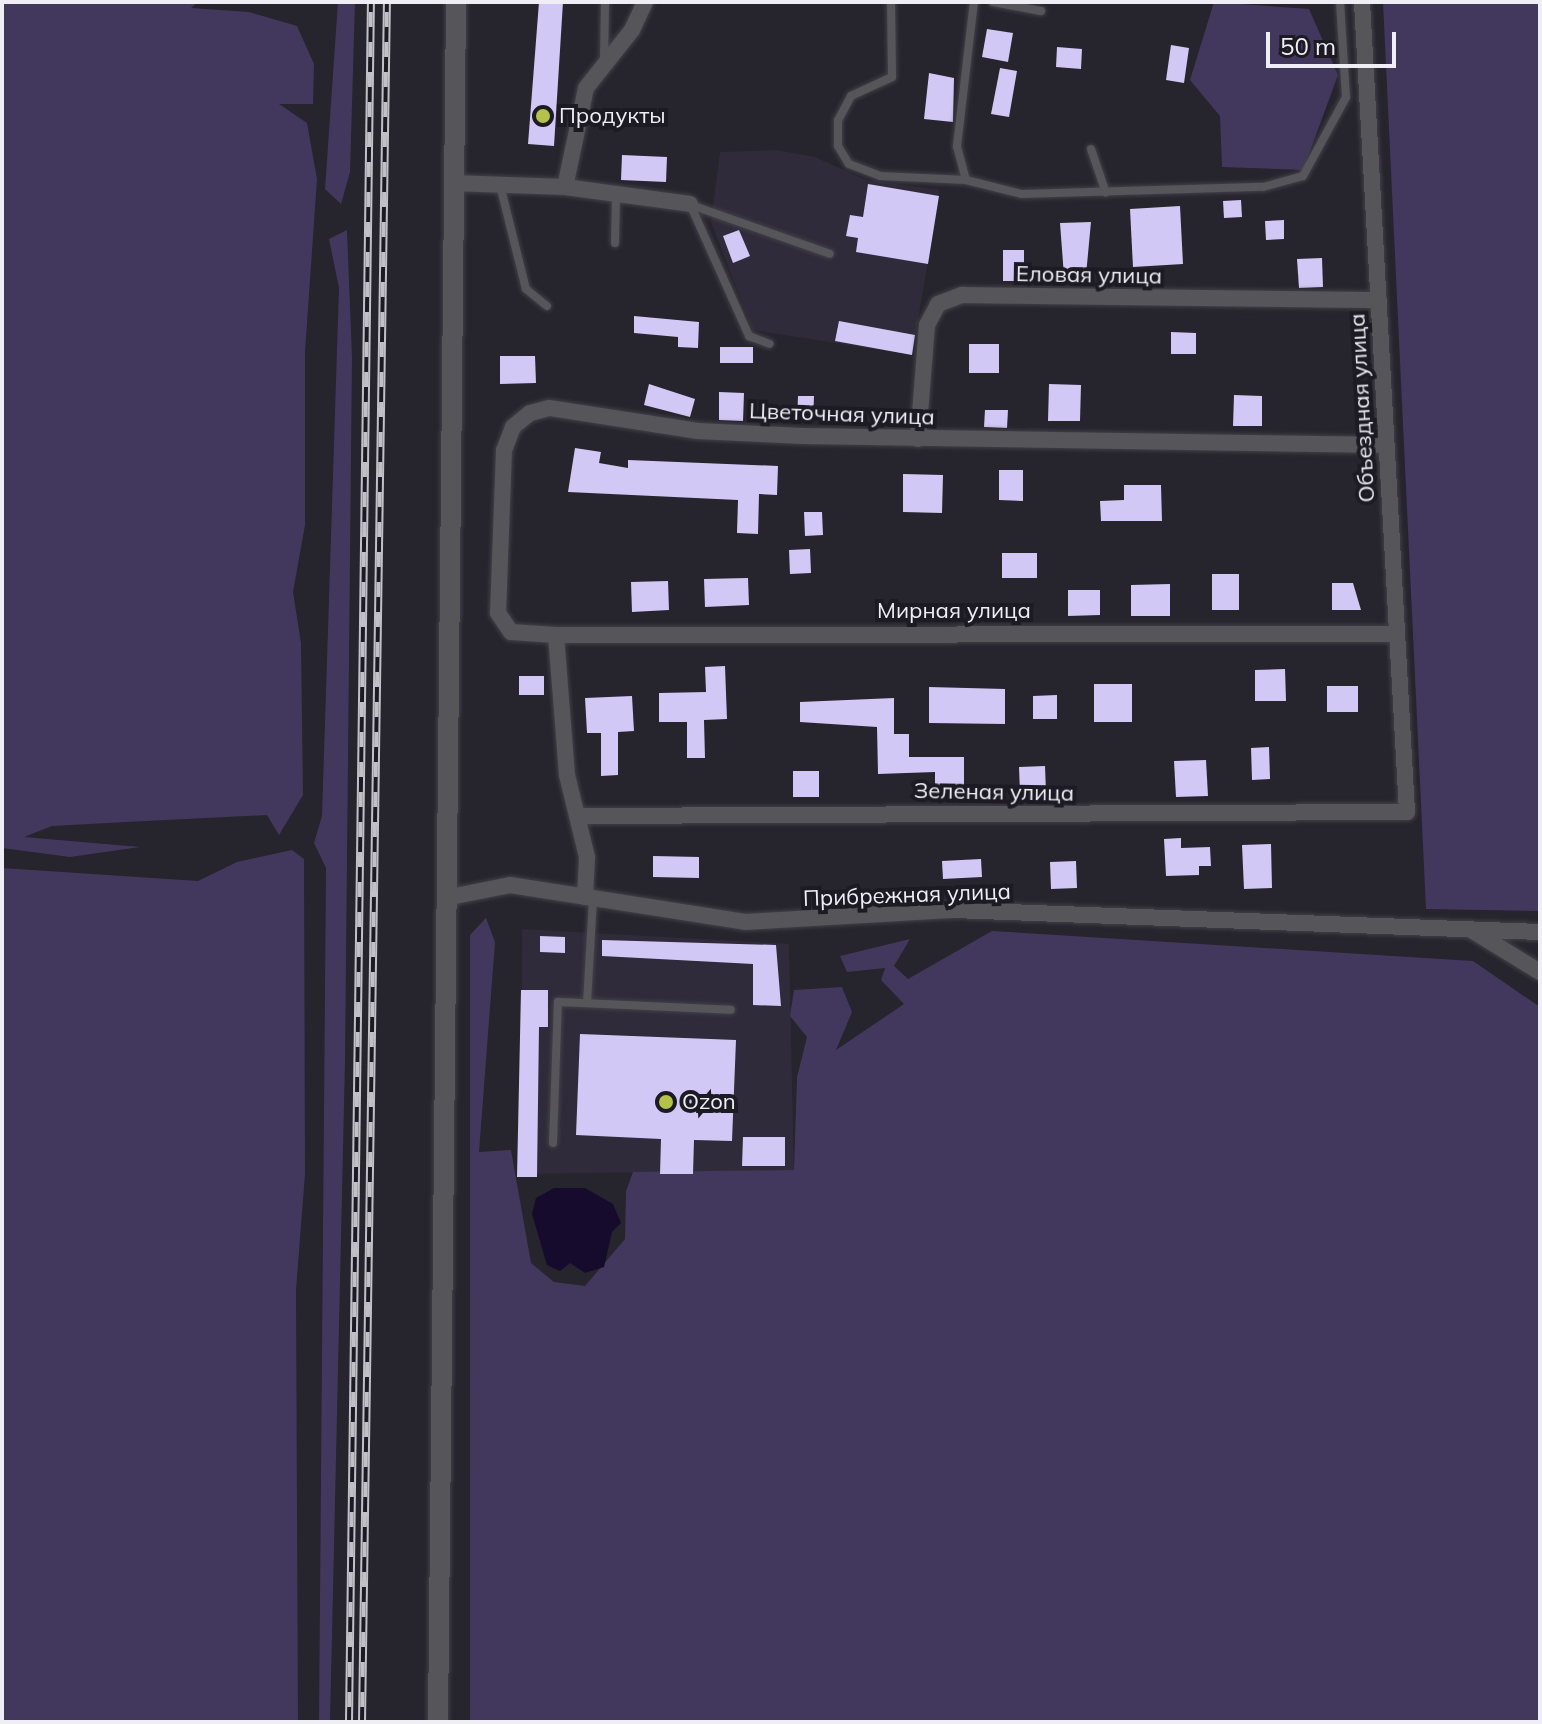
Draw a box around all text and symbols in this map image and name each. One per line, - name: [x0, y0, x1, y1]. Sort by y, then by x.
- scale bar: [1270, 16, 1400, 66]
- text: 50 m: [1280, 31, 1336, 61]
- place label: Продукты: [559, 103, 666, 129]
- marker: Продукты: [534, 107, 552, 125]
- street label: Еловая улица: [1016, 261, 1162, 289]
- street label: Объездная улица: [1344, 313, 1380, 503]
- street label: Цветочная улица: [749, 398, 935, 430]
- street label: Мирная улица: [877, 598, 1031, 624]
- street label: Зеленая улица: [914, 777, 1074, 807]
- street label: Прибрежная улица: [803, 878, 1011, 912]
- place label: Ozon: [682, 1089, 736, 1115]
- marker: Ozon: [657, 1093, 675, 1111]

